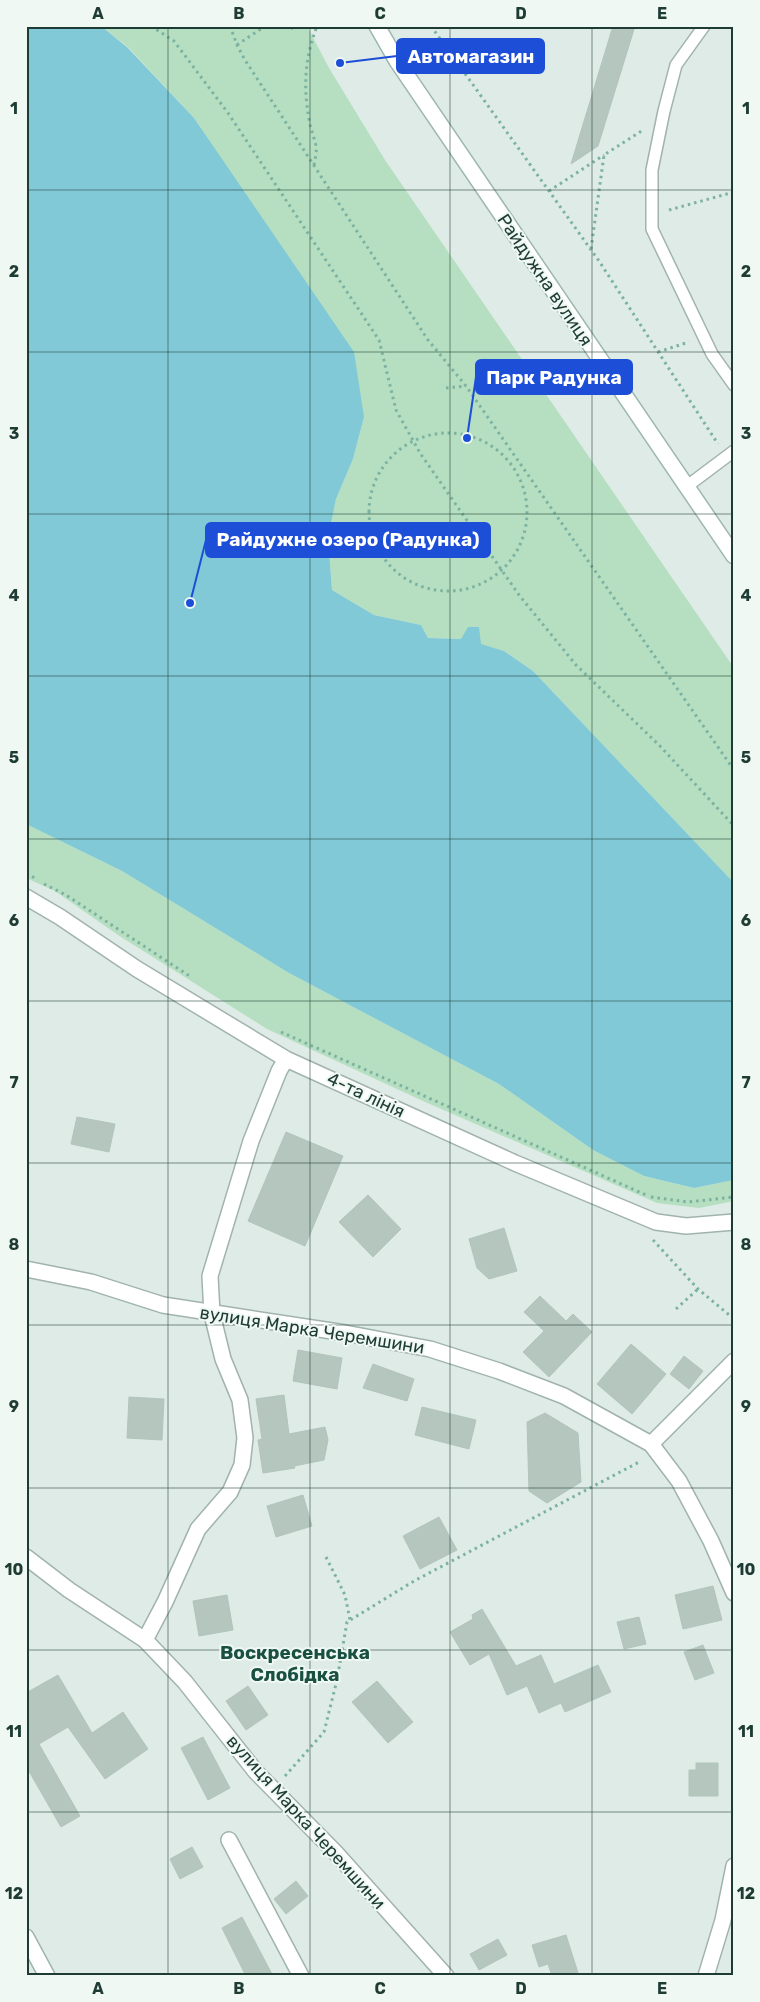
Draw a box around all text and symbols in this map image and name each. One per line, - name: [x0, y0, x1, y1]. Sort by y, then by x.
- text: A: [92, 4, 104, 23]
- text: B: [233, 4, 245, 23]
- text: C: [374, 4, 386, 23]
- text: D: [515, 4, 527, 23]
- text: E: [657, 4, 667, 23]
- callout: Автомагазин: [397, 39, 544, 73]
- text: Автомагазин: [408, 45, 534, 68]
- text: 1: [10, 99, 18, 118]
- text: 1: [742, 99, 750, 118]
- street label: Райдужна вулиця: [493, 210, 597, 350]
- text: 2: [9, 262, 19, 281]
- text: 2: [741, 262, 751, 281]
- callout: Парк Радунка: [476, 360, 632, 394]
- text: Парк Радунка: [486, 366, 622, 389]
- text: 3: [9, 424, 19, 443]
- text: 3: [741, 424, 751, 443]
- callout: Райдужне озеро (Радунка): [206, 523, 490, 557]
- text: Райдужне озеро (Радунка): [216, 528, 480, 551]
- text: 4: [9, 586, 20, 605]
- text: 4: [741, 586, 752, 605]
- text: 5: [9, 748, 19, 767]
- text: 5: [741, 748, 751, 767]
- text: 6: [9, 911, 19, 930]
- text: 6: [741, 911, 751, 930]
- street label: 4-та лінія: [324, 1067, 408, 1123]
- text: 7: [9, 1073, 19, 1092]
- text: 7: [741, 1073, 751, 1092]
- text: 8: [9, 1235, 20, 1254]
- text: 8: [741, 1235, 752, 1254]
- street label: вулиця Марка Черемшини: [198, 1301, 426, 1359]
- text: 9: [9, 1397, 19, 1416]
- text: 9: [741, 1397, 751, 1416]
- text: 10: [5, 1560, 24, 1579]
- text: 10: [737, 1560, 756, 1579]
- district label: Воскресенська Слобідка: [220, 1641, 370, 1686]
- text: 11: [6, 1722, 22, 1741]
- text: 11: [738, 1722, 754, 1741]
- street label: вулиця Марка Черемшини: [222, 1730, 390, 1914]
- text: 12: [5, 1884, 23, 1903]
- text: 12: [737, 1884, 755, 1903]
- text: A: [92, 1979, 104, 1998]
- text: B: [233, 1979, 245, 1998]
- text: C: [374, 1979, 386, 1998]
- text: D: [515, 1979, 527, 1998]
- text: E: [657, 1979, 667, 1998]

